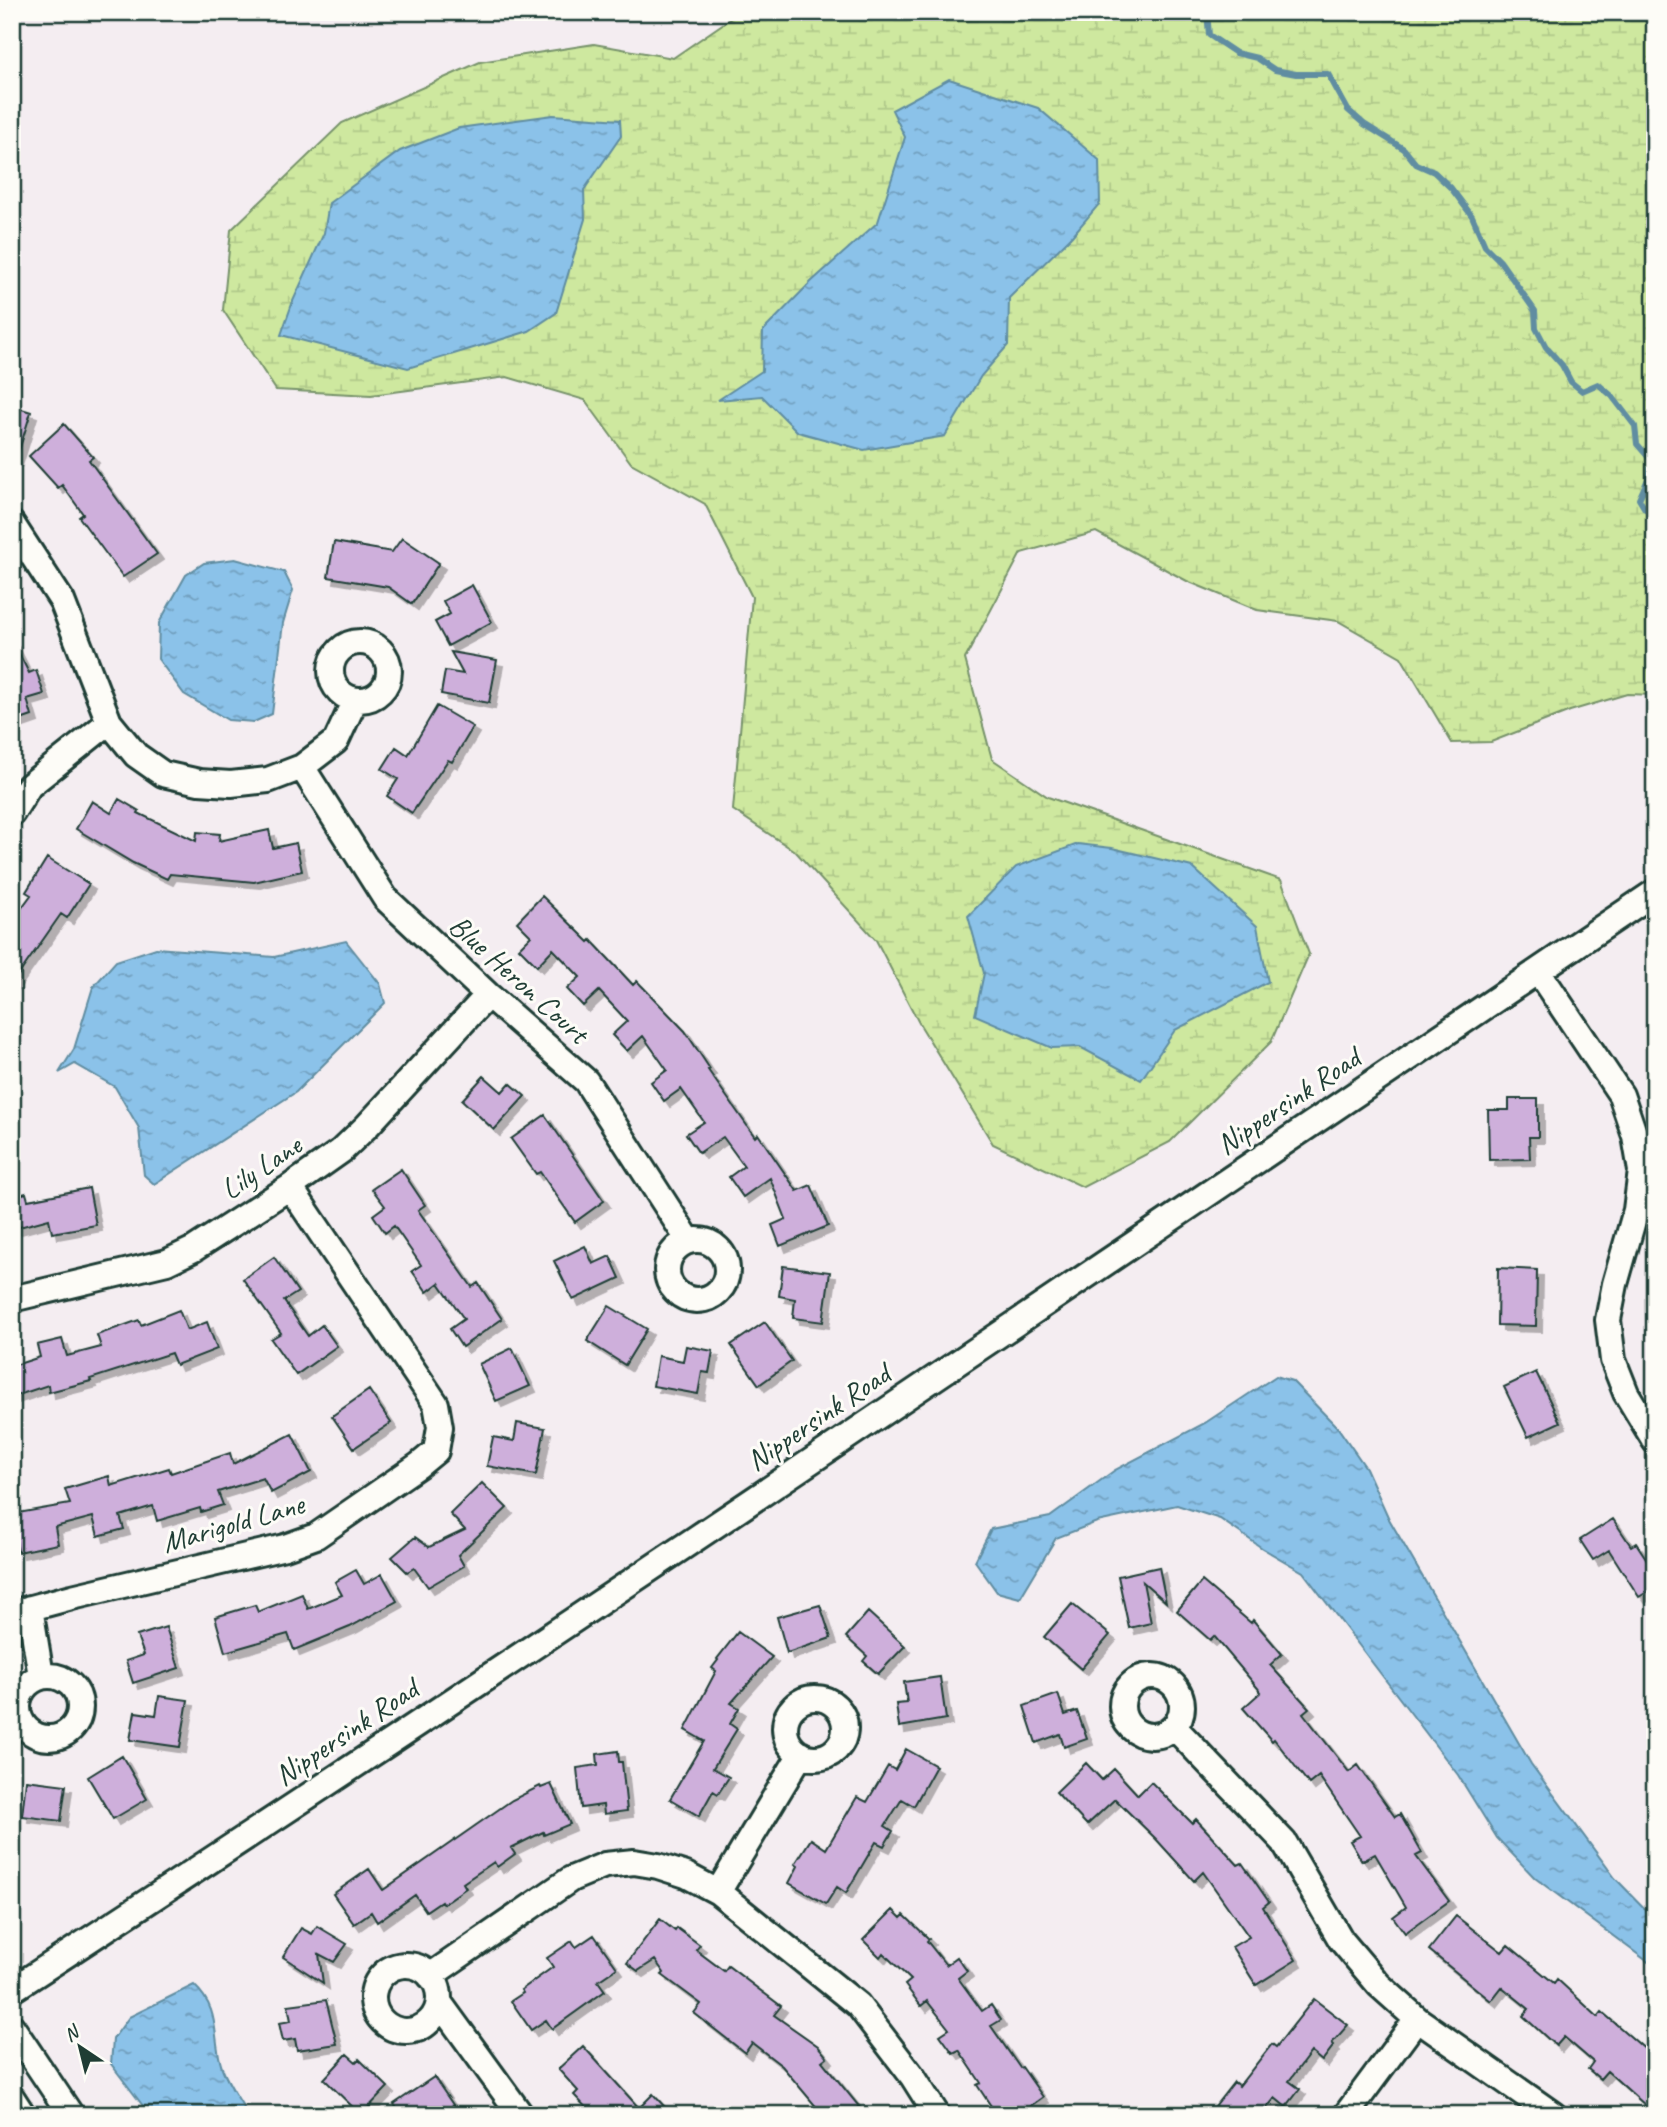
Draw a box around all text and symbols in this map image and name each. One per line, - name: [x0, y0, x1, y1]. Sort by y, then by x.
- street label: Blue Heron Court: [441, 906, 599, 1054]
- street label: Nippersink Road: [1209, 1037, 1371, 1163]
- street label: Lily Lane: [213, 1125, 311, 1208]
- street label: Nippersink Road: [739, 1353, 901, 1479]
- street label: Marigold Lane: [158, 1484, 310, 1561]
- street label: Nippersink Road: [267, 1668, 429, 1794]
- north arrow: [46, 2011, 116, 2082]
- text: N: [59, 2019, 85, 2047]

